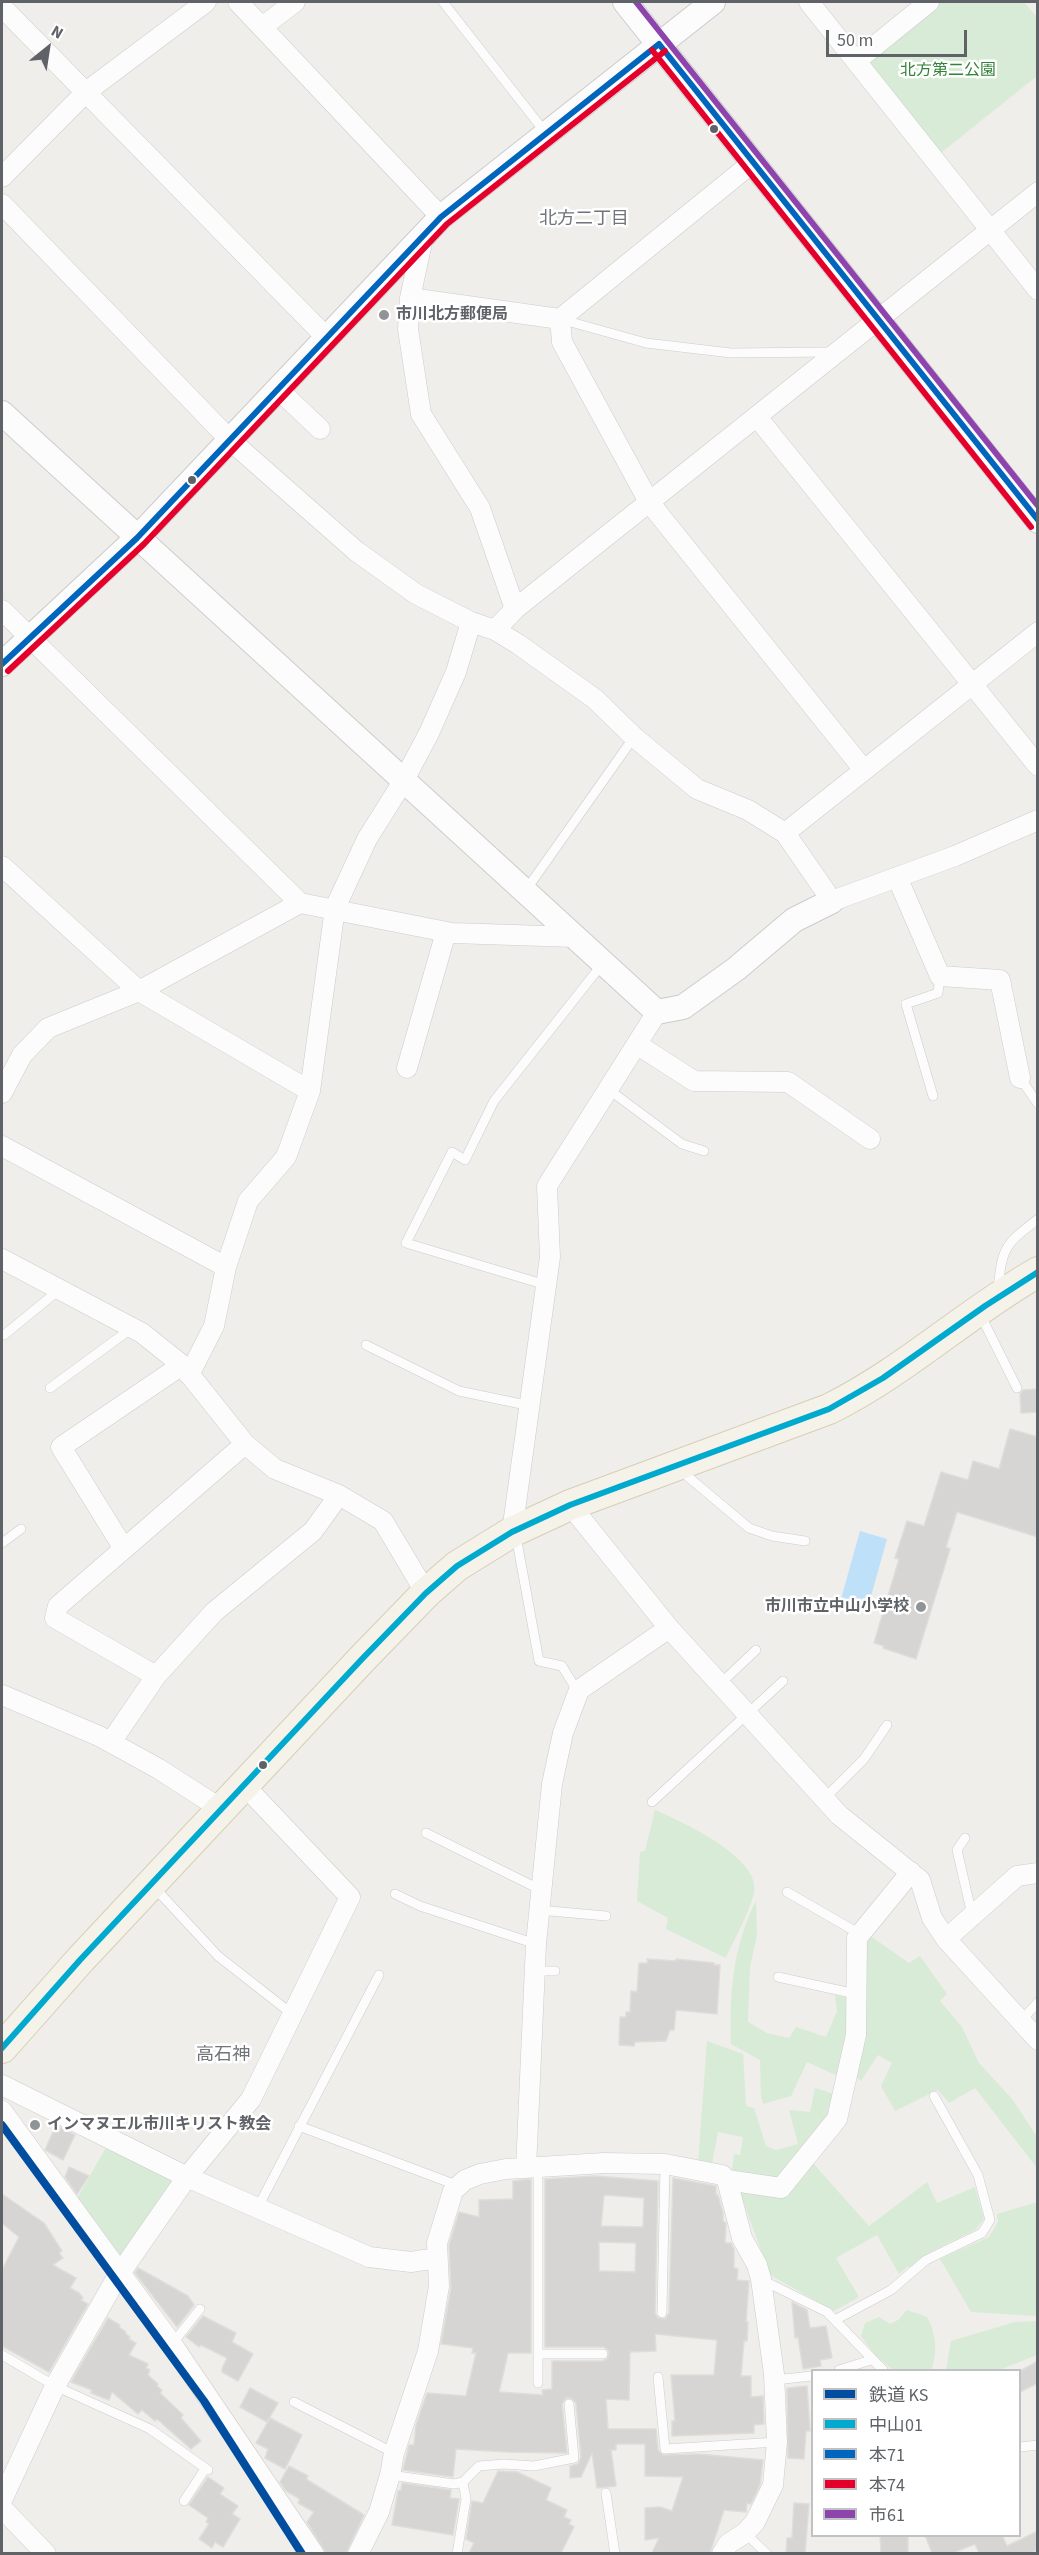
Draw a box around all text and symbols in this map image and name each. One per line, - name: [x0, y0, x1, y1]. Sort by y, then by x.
- north arrow: [18, 18, 78, 78]
- scale bar: [829, 18, 970, 56]
- text: N: [47, 20, 67, 45]
- text: 50 m: [837, 28, 873, 53]
- park label: 北方第二公園: [900, 61, 996, 81]
- unlabelled marker: [708, 123, 720, 135]
- district label: 北方二丁目: [539, 209, 629, 231]
- place label: 市川北方郵便局: [396, 305, 508, 325]
- marker: 市川北方郵便局: [377, 308, 391, 322]
- unlabelled marker: [186, 474, 198, 486]
- place label: 市川市立中山小学校: [765, 1597, 909, 1617]
- marker: 市川市立中山小学校: [914, 1600, 928, 1614]
- unlabelled marker: [257, 1759, 269, 1771]
- district label: 高石神: [196, 2045, 250, 2067]
- place label: インマヌエル市川キリスト教会: [47, 2115, 271, 2135]
- marker: インマヌエル市川キリスト教会: [28, 2118, 42, 2132]
- legend: [811, 2369, 1021, 2537]
- text: 鉄道 KS: [869, 2383, 928, 2408]
- text: 中山01: [869, 2413, 923, 2438]
- text: 本71: [869, 2443, 905, 2468]
- text: 本74: [869, 2473, 905, 2498]
- text: 市61: [869, 2503, 905, 2528]

